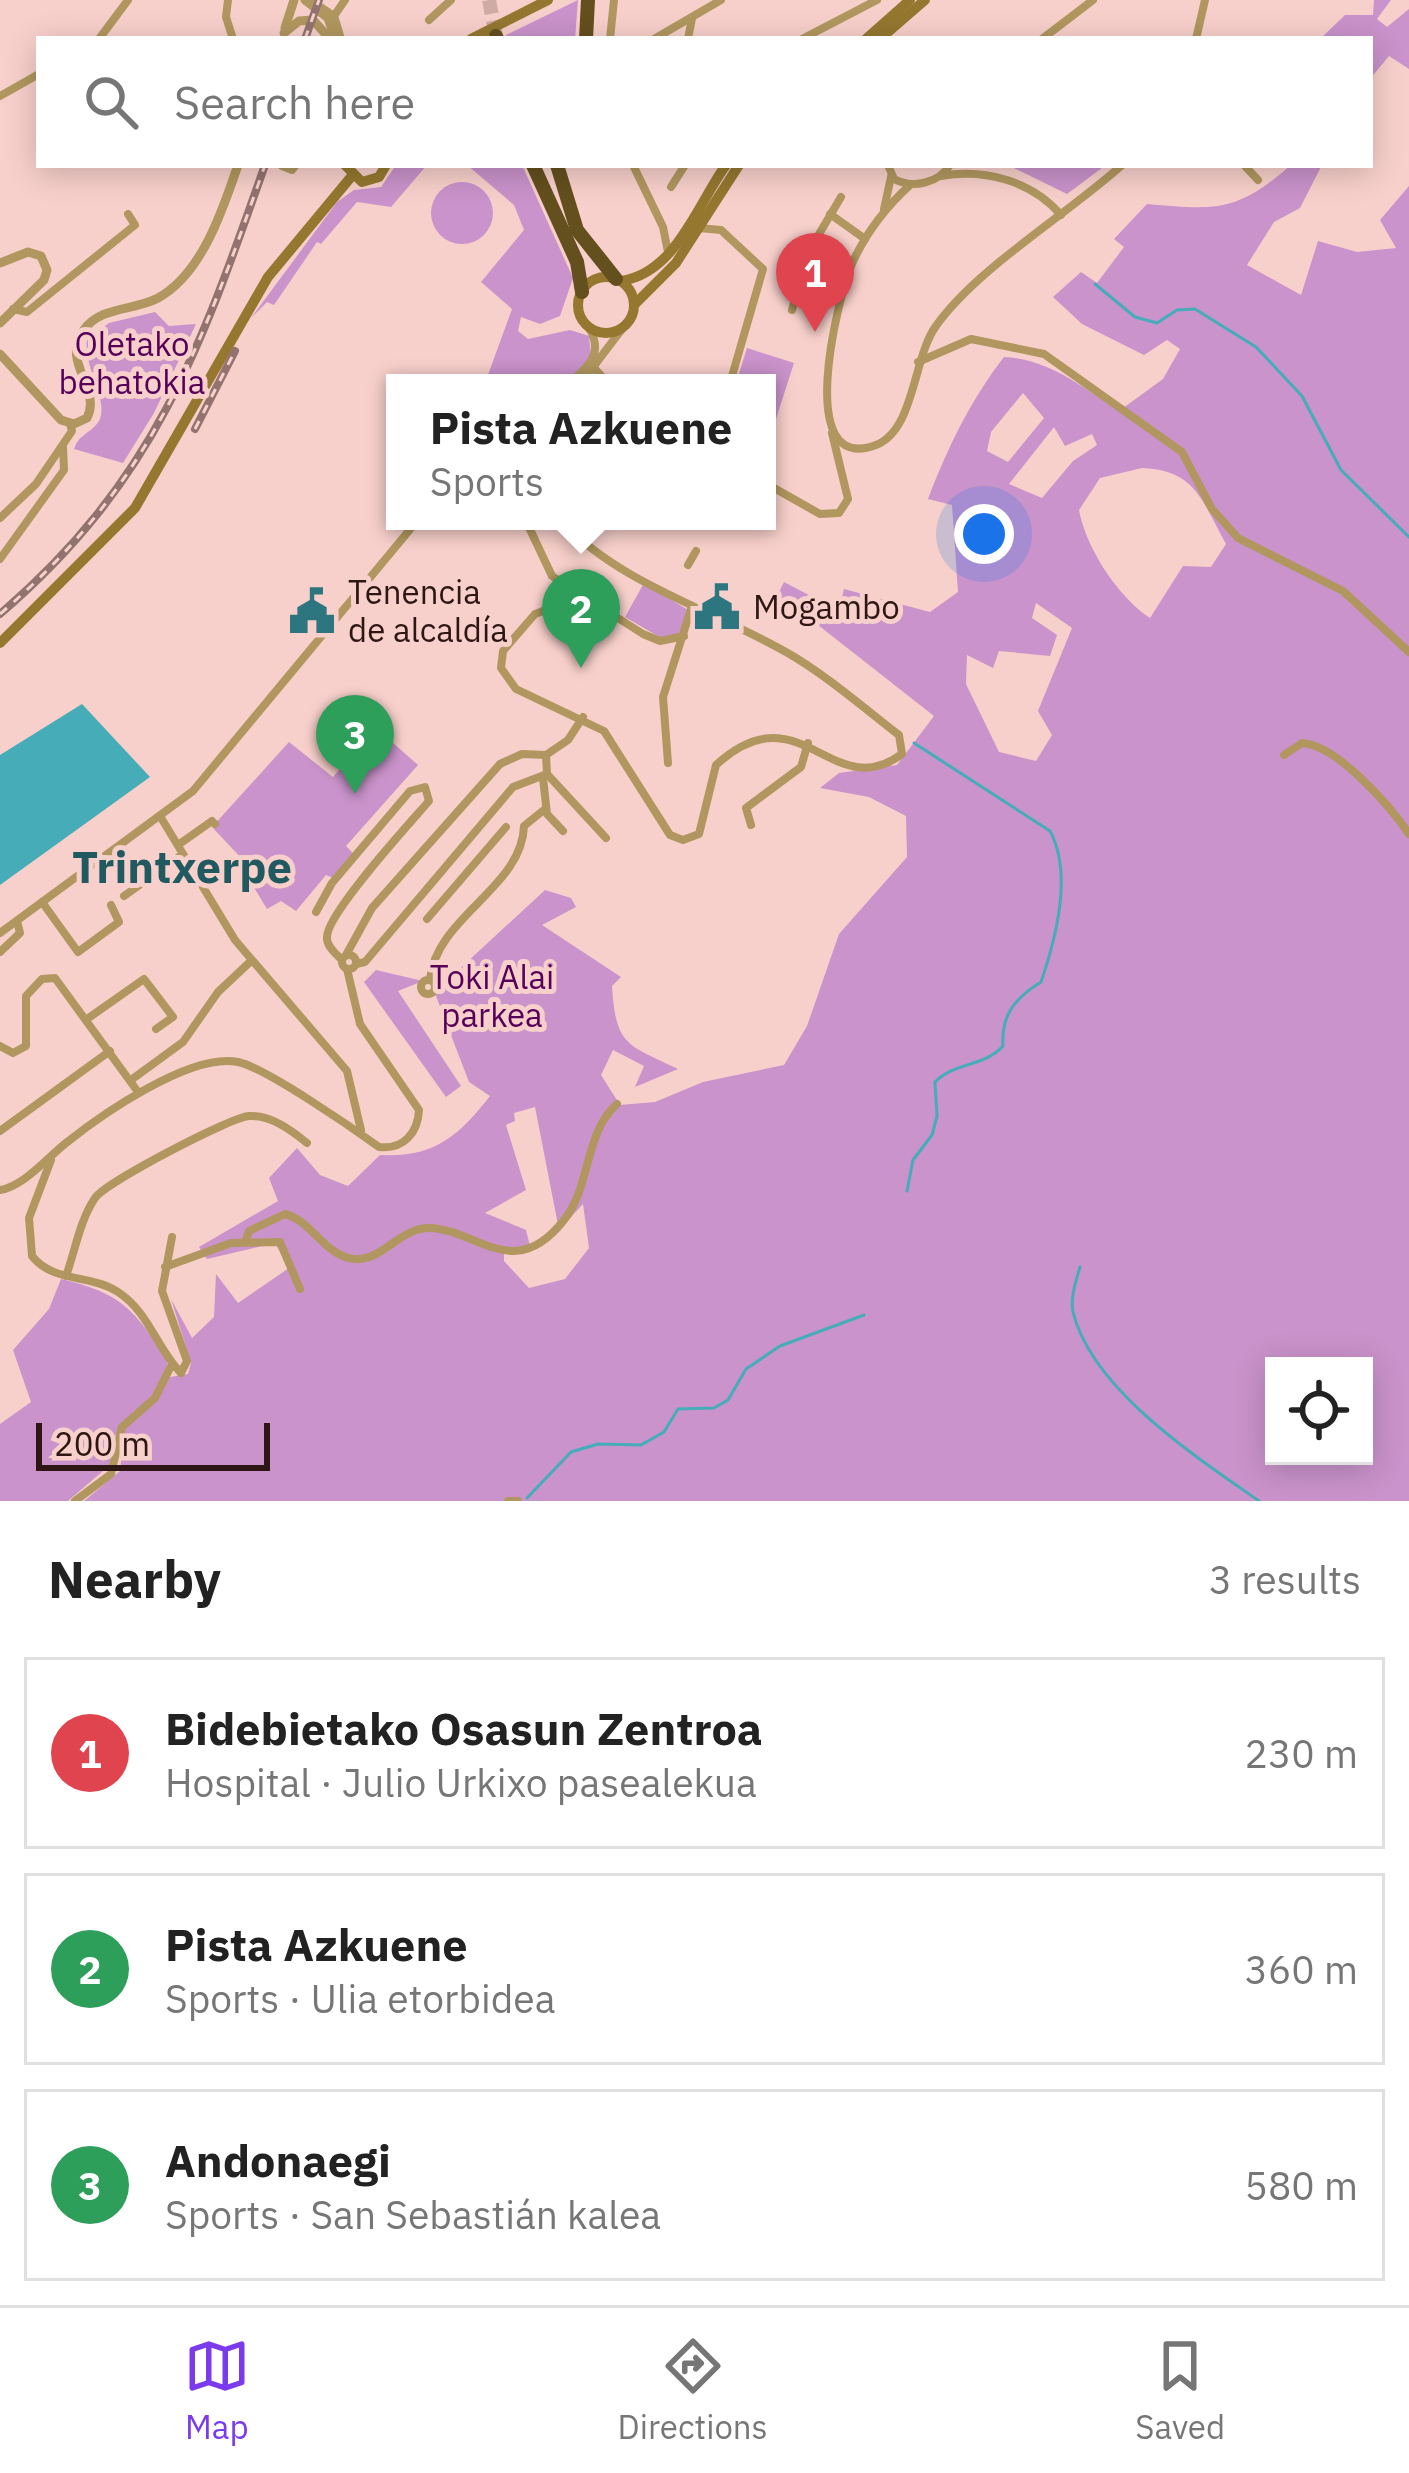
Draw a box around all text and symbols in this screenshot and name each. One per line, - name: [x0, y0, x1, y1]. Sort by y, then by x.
- search box: [36, 36, 1373, 168]
- icon: search: [78, 69, 144, 135]
- text: Search here: [174, 73, 415, 131]
- pin: 1: [776, 233, 854, 332]
- park label: Oletako behatokia: [59, 322, 205, 403]
- popup: [386, 374, 776, 530]
- text: Pista Azkuene: [430, 398, 732, 456]
- text: Sports: [430, 456, 544, 507]
- your location: [954, 504, 1014, 564]
- pin: 2: [542, 569, 620, 668]
- place label: Tenencia de alcaldía: [348, 570, 508, 651]
- public building icon: Mogambo: [692, 582, 742, 632]
- place label: Mogambo: [753, 585, 900, 628]
- public building icon: Tenencia de alcaldía: [287, 586, 337, 636]
- pin: 3: [316, 695, 394, 794]
- district label: Trintxerpe: [72, 837, 292, 895]
- park label: Toki Alai parkea: [430, 955, 554, 1036]
- map controls: [1265, 1357, 1373, 1465]
- button: locate: [1265, 1357, 1373, 1465]
- scale bar: [36, 1417, 270, 1470]
- text: 200 m: [54, 1422, 150, 1465]
- text: Nearby: [48, 1546, 221, 1612]
- text: 3 results: [1209, 1554, 1361, 1605]
- text: Bidebietako Osasun Zentroa: [165, 1699, 762, 1757]
- text: 1: [78, 1728, 102, 1779]
- text: 230 m: [1245, 1728, 1358, 1779]
- text: Hospital · Julio Urkixo pasealekua: [165, 1757, 757, 1808]
- text: Pista Azkuene: [165, 1915, 468, 1973]
- text: 2: [78, 1944, 102, 1995]
- text: 360 m: [1245, 1944, 1358, 1995]
- text: Sports · Ulia etorbidea: [165, 1973, 556, 2024]
- text: Andonaegi: [165, 2131, 391, 2189]
- text: 3: [78, 2160, 102, 2211]
- text: 580 m: [1245, 2160, 1358, 2211]
- text: Sports · San Sebastián kalea: [165, 2189, 661, 2240]
- tab: Map: [184, 2333, 250, 2448]
- tab: Directions: [618, 2333, 768, 2448]
- tab: Saved: [1135, 2333, 1225, 2448]

